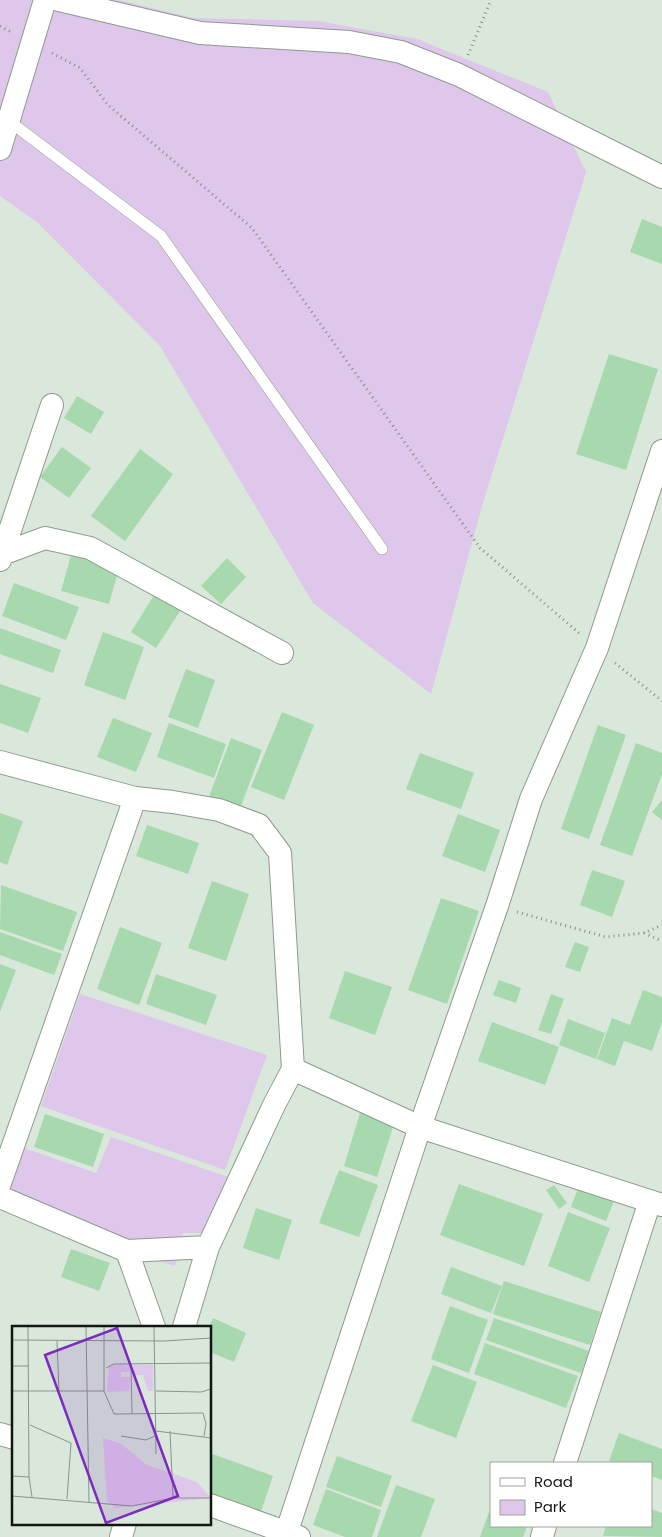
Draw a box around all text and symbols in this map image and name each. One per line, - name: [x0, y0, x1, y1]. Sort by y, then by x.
- inset map: [12, 1326, 211, 1524]
- legend: [490, 1462, 652, 1527]
- text: Road: [534, 1471, 573, 1492]
- text: Park: [534, 1496, 566, 1517]

